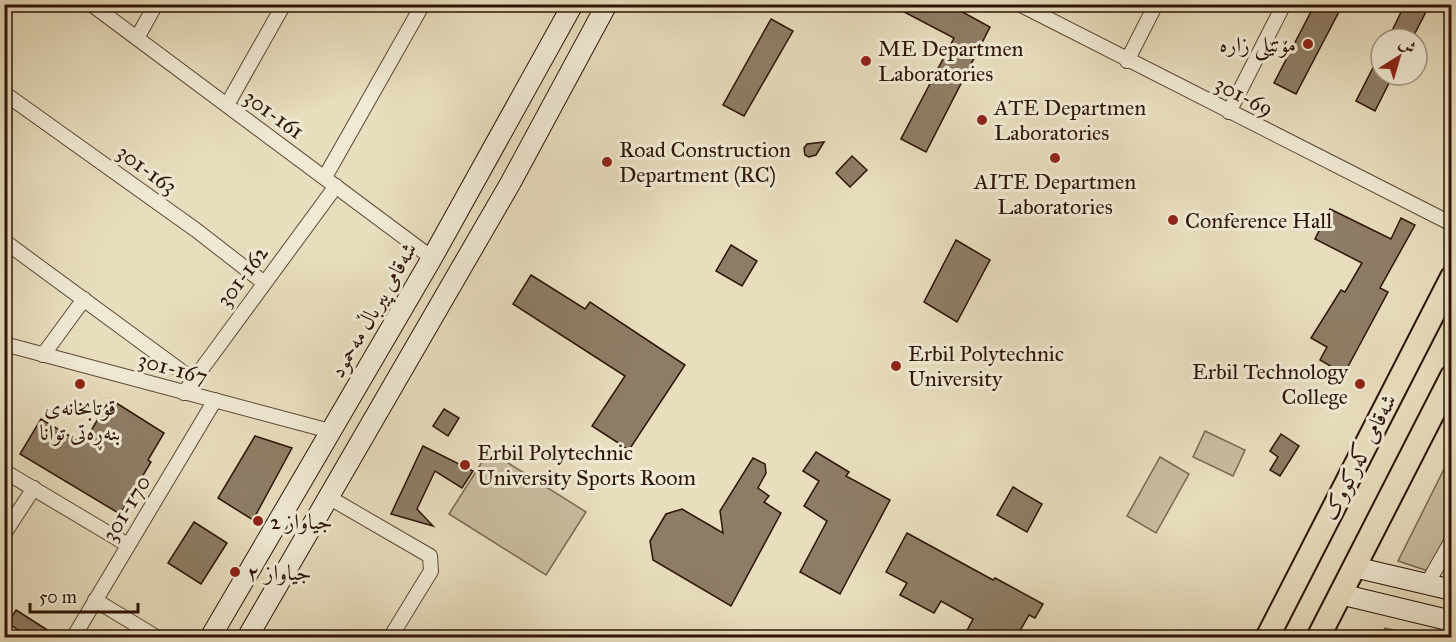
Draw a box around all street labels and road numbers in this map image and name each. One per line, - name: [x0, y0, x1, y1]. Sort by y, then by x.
- street label: 301-69: [1210, 70, 1278, 122]
- street label: 301-161: [239, 83, 309, 145]
- street label: 301-163: [112, 138, 182, 200]
- street label: شەقامی پیرباڵ مەحمود: [323, 238, 425, 384]
- street label: 301-162: [210, 240, 274, 312]
- street label: 301-167: [135, 346, 211, 390]
- street label: شەقامی کەرکووک: [1316, 389, 1402, 525]
- street label: 301-170: [96, 470, 156, 546]

